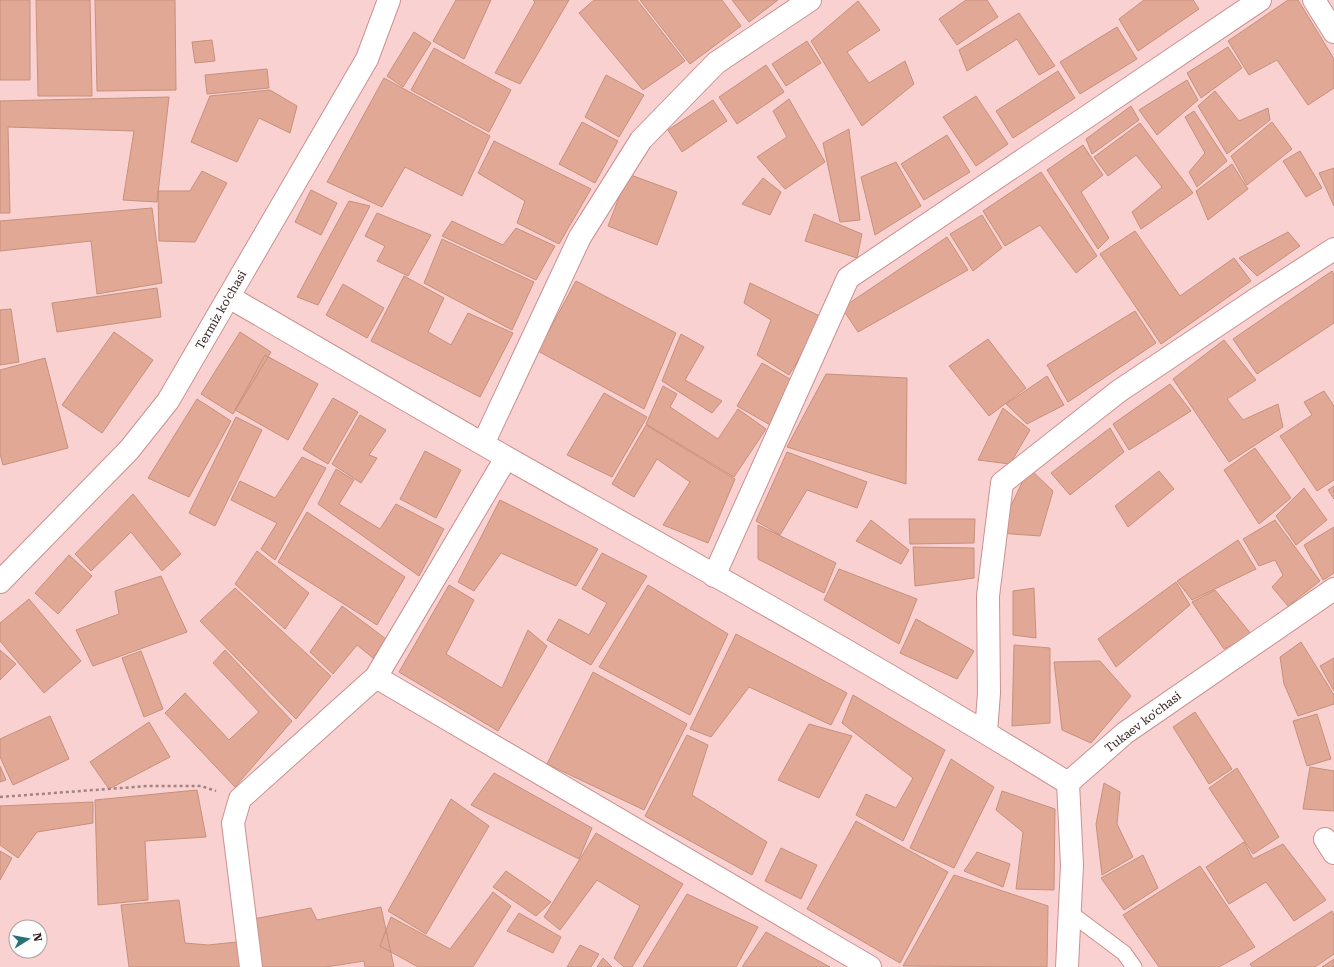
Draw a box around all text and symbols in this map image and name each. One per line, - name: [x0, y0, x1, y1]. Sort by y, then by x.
- street label: Termiz ko'chasi: [193, 268, 249, 352]
- street label: Tukaev ko'chasi: [1102, 689, 1184, 755]
- north arrow: [8, 919, 48, 959]
- text: N: [30, 932, 45, 943]

